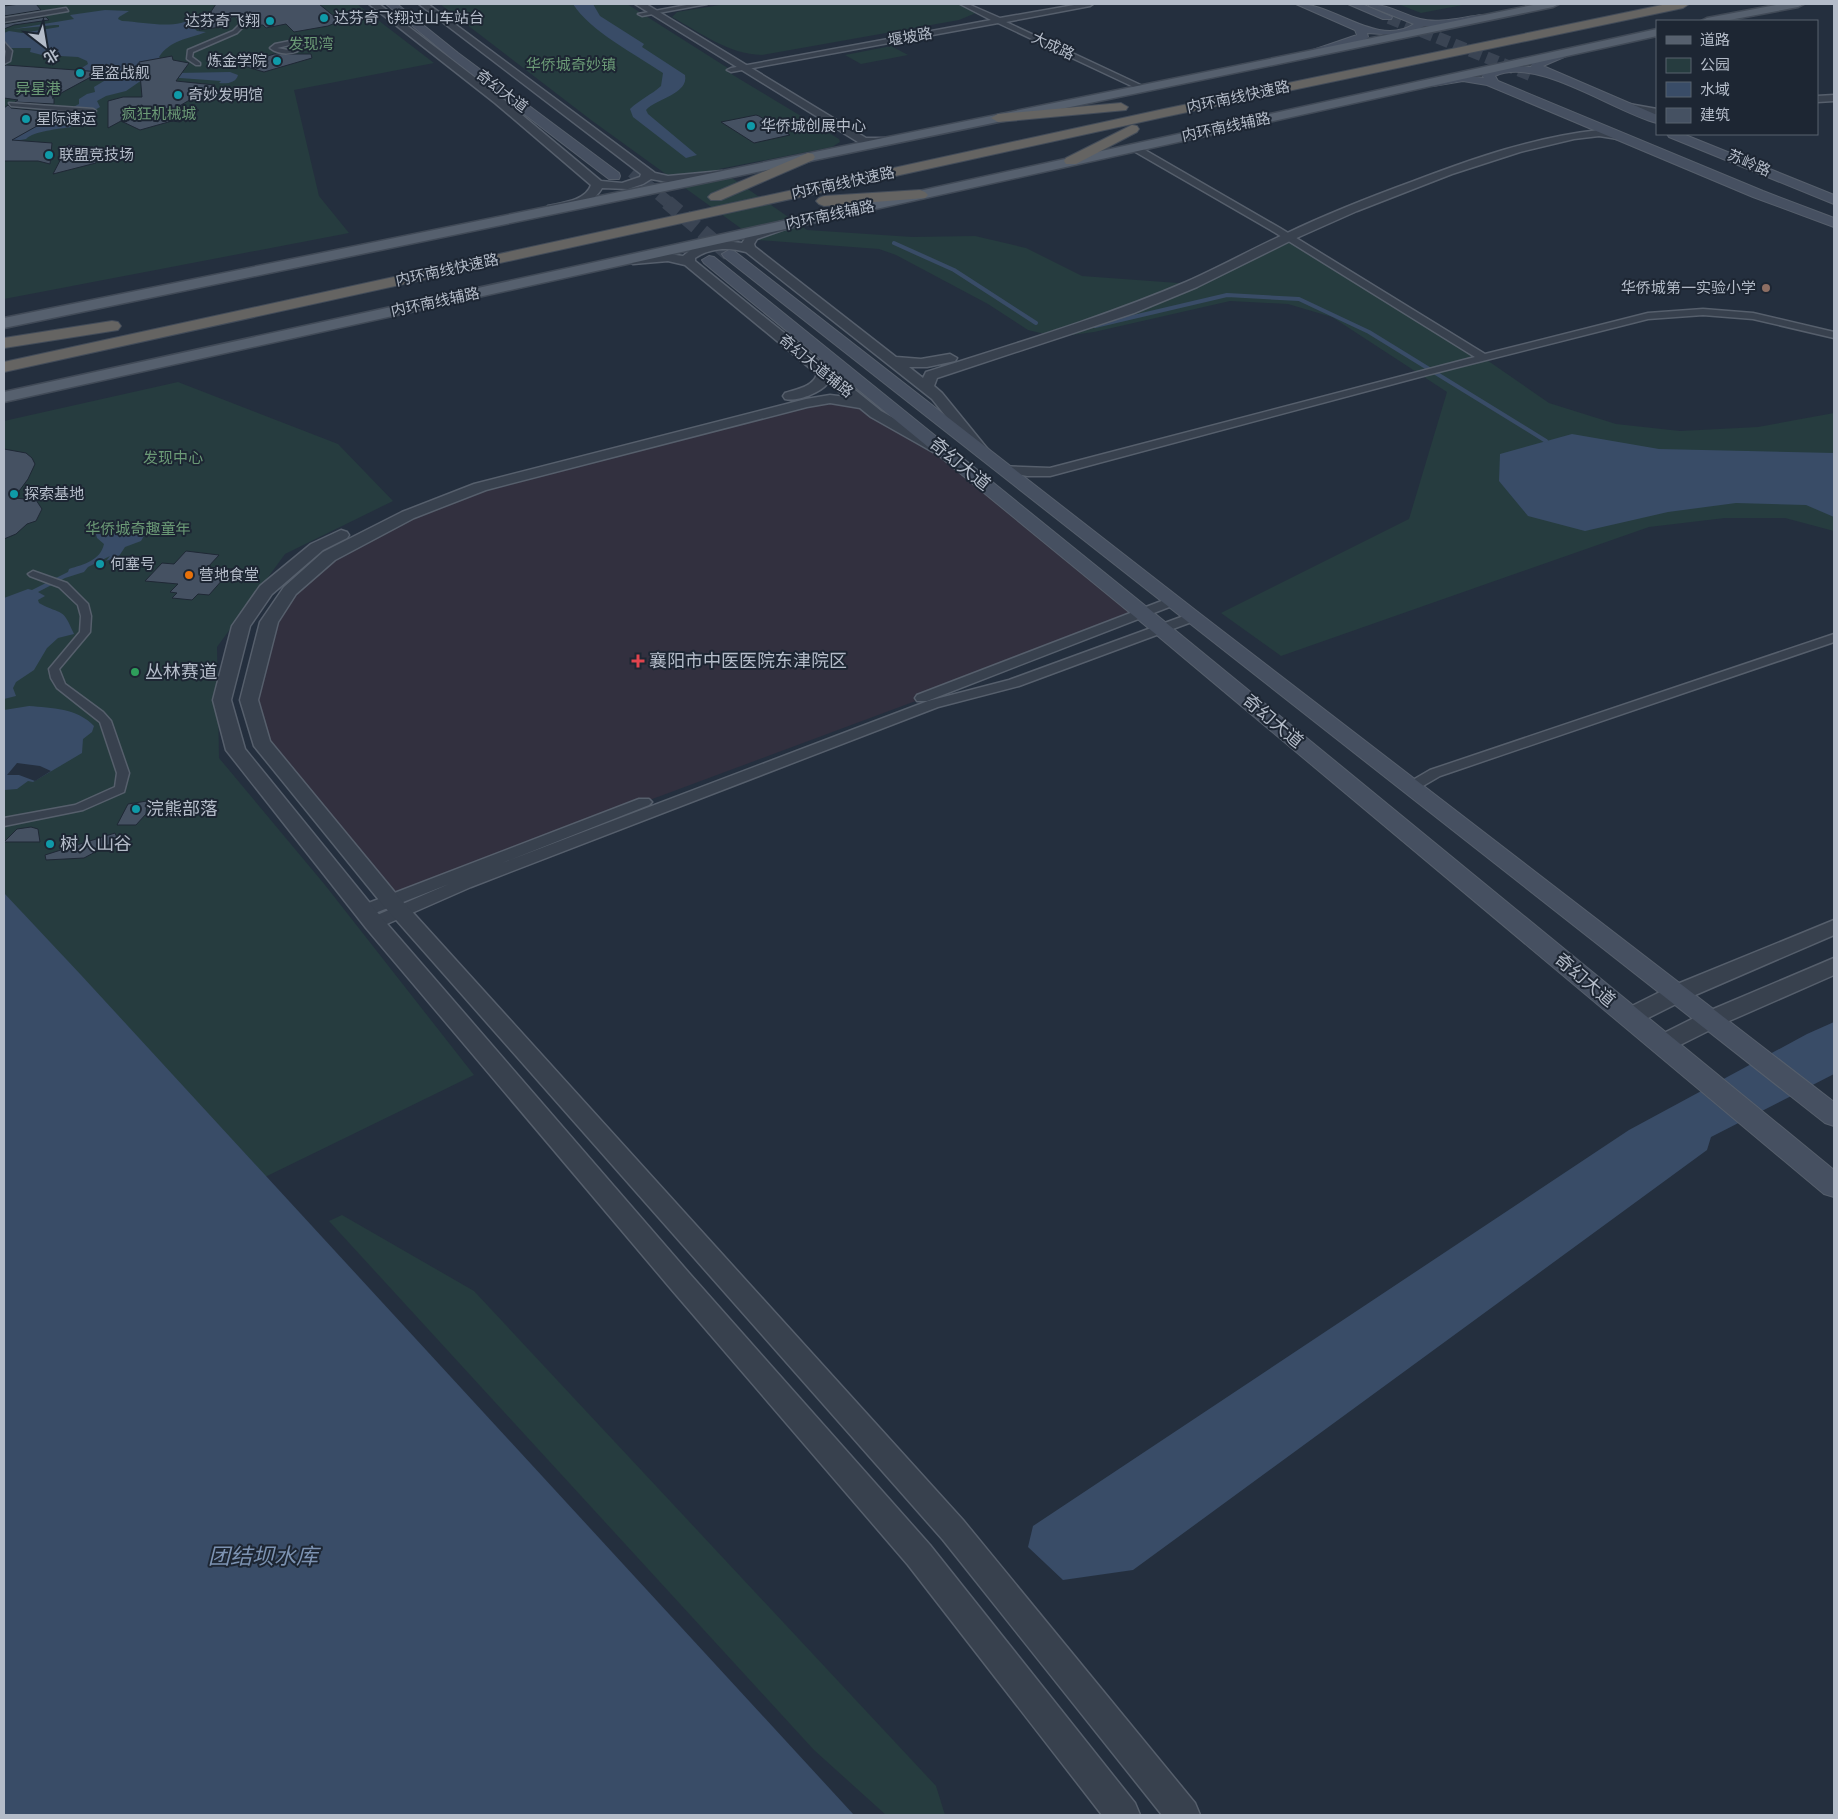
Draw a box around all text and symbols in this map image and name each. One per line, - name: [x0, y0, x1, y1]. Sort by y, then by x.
- place label: 达芬奇飞翔过山车站台: [334, 7, 484, 28]
- place label: 达芬奇飞翔: [185, 10, 260, 31]
- marker: 达芬奇飞翔过山车站台: [318, 12, 330, 24]
- marker: 达芬奇飞翔: [264, 15, 276, 27]
- north arrow: [20, 20, 70, 70]
- legend: [1656, 20, 1818, 135]
- street label: 堰坡路: [886, 22, 934, 51]
- street label: 大成路: [1028, 27, 1078, 65]
- text: 道路: [1700, 29, 1730, 50]
- park label: 发现湾: [288, 33, 334, 54]
- text: 北: [41, 44, 63, 68]
- place label: 炼金学院: [207, 50, 267, 71]
- park label: 华侨城奇妙镇: [526, 54, 616, 75]
- text: 公园: [1700, 54, 1730, 75]
- marker: 炼金学院: [271, 55, 283, 67]
- place label: 星盗战舰: [90, 62, 150, 83]
- street label: 奇幻大道: [472, 64, 533, 117]
- marker: 星盗战舰: [74, 67, 86, 79]
- street label: 内环南线快速路: [1184, 75, 1291, 118]
- park label: 异星港: [15, 78, 61, 99]
- text: 水域: [1700, 79, 1730, 100]
- place label: 奇妙发明馆: [188, 84, 263, 105]
- marker: 奇妙发明馆: [172, 89, 184, 101]
- park label: 疯狂机械城: [121, 103, 197, 124]
- text: 建筑: [1700, 104, 1730, 125]
- street label: 内环南线辅路: [1180, 107, 1272, 146]
- place label: 星际速运: [36, 108, 96, 129]
- marker: 星际速运: [20, 113, 32, 125]
- place label: 华侨城创展中心: [761, 115, 866, 136]
- marker: 华侨城创展中心: [745, 120, 757, 132]
- place label: 联盟竞技场: [59, 144, 134, 165]
- street label: 苏岭路: [1724, 144, 1774, 181]
- marker: 联盟竞技场: [43, 149, 55, 161]
- street label: 内环南线快速路: [789, 161, 896, 204]
- street label: 内环南线辅路: [784, 195, 876, 234]
- street label: 内环南线快速路: [393, 248, 500, 291]
- place label: 华侨城第一实验小学: [1621, 277, 1756, 298]
- street label: 内环南线辅路: [389, 282, 481, 321]
- marker: 华侨城第一实验小学: [1760, 282, 1772, 294]
- street label: 奇幻大道辅路: [775, 329, 858, 402]
- street label: 奇幻大道: [924, 431, 996, 496]
- park label: 发现中心: [143, 447, 203, 468]
- place label: 探索基地: [24, 483, 84, 504]
- marker: 探索基地: [8, 488, 20, 500]
- park label: 华侨城奇趣童年: [85, 518, 191, 539]
- place label: 何塞号: [110, 553, 155, 574]
- marker: 何塞号: [94, 558, 106, 570]
- place label: 营地食堂: [199, 564, 259, 585]
- marker: 营地食堂: [183, 569, 195, 581]
- place label: 襄阳市中医医院东津院区: [649, 648, 847, 673]
- marker: 襄阳市中医医院东津院区: [631, 654, 645, 668]
- place label: 丛林赛道: [145, 659, 217, 684]
- marker: 丛林赛道: [129, 666, 141, 678]
- street label: 奇幻大道: [1238, 688, 1309, 753]
- place label: 浣熊部落: [146, 796, 218, 821]
- marker: 浣熊部落: [130, 803, 142, 815]
- place label: 树人山谷: [60, 831, 132, 856]
- marker: 树人山谷: [44, 838, 56, 850]
- street label: 奇幻大道: [1550, 947, 1621, 1012]
- water label: 团结坝水库: [208, 1541, 322, 1572]

